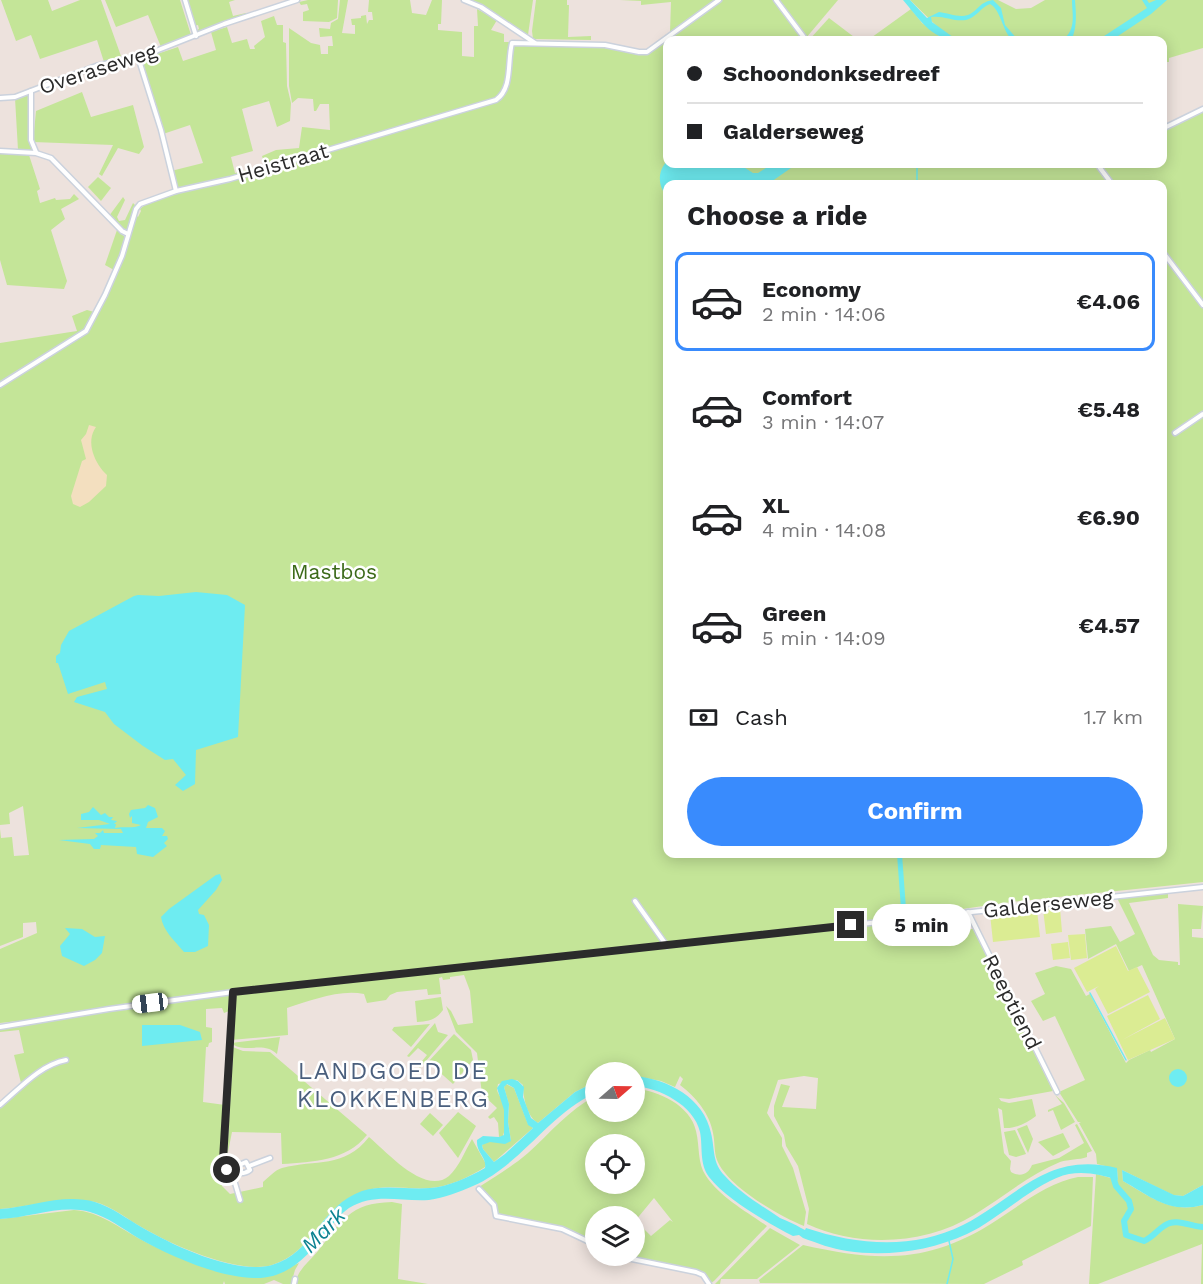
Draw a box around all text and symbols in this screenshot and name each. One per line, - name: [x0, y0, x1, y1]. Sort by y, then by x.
- street label: Overaseweg: [36, 37, 161, 99]
- text: Schoondonksedreef: [723, 61, 940, 86]
- text: Galderseweg: [723, 119, 863, 144]
- street label: Heistraat: [235, 138, 331, 187]
- text: Choose a ride: [687, 200, 867, 232]
- icon: car: [690, 275, 744, 329]
- text: Economy: [762, 277, 861, 302]
- text: €4.06: [1077, 289, 1140, 314]
- text: 2 min · 14:06: [762, 302, 886, 326]
- icon: car: [690, 383, 744, 437]
- text: Comfort: [762, 385, 852, 410]
- text: €5.48: [1077, 397, 1140, 422]
- text: 3 min · 14:07: [762, 410, 884, 434]
- icon: car: [690, 491, 744, 545]
- text: XL: [762, 493, 790, 518]
- text: €6.90: [1077, 505, 1140, 530]
- text: 4 min · 14:08: [762, 518, 886, 542]
- park label: Mastbos: [291, 559, 377, 584]
- icon: car: [690, 599, 744, 653]
- text: Green: [762, 601, 826, 626]
- text: €4.57: [1079, 613, 1140, 638]
- text: 5 min · 14:09: [762, 626, 886, 650]
- icon: cash: [687, 701, 720, 734]
- text: Cash: [735, 705, 788, 730]
- text: 1.7 km: [1084, 705, 1143, 729]
- button: Confirm: [687, 777, 1143, 846]
- street label: Galderseweg: [982, 884, 1115, 923]
- callout: 5 min: [872, 904, 971, 946]
- route end: [837, 911, 864, 938]
- text: 5 min: [894, 913, 949, 937]
- street label: Reeptiend: [978, 950, 1047, 1054]
- car: [131, 992, 169, 1014]
- district label: LANDGOED DE KLOKKENBERG: [297, 1057, 489, 1113]
- north arrow: [585, 1062, 645, 1122]
- map controls: [585, 1062, 645, 1266]
- button: locate: [585, 1134, 645, 1194]
- route start: [213, 1156, 240, 1183]
- water label: Mark: [296, 1202, 351, 1258]
- button: layers: [585, 1206, 645, 1266]

